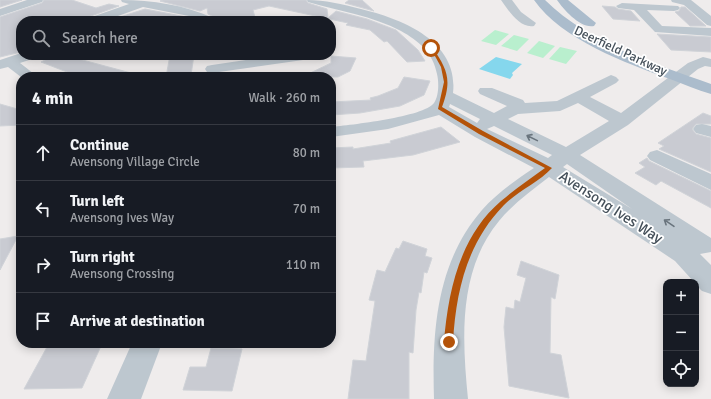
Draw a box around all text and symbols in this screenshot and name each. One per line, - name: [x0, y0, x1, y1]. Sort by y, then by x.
- search box: [16, 16, 336, 60]
- street label: Deerfield Parkway: [571, 22, 670, 79]
- icon: search: [30, 27, 52, 49]
- text: Search here: [62, 29, 138, 47]
- route start: [422, 39, 440, 57]
- text: 4 min: [32, 88, 73, 109]
- text: Walk · 260 m: [249, 90, 320, 106]
- one-way arrow: [527, 134, 539, 141]
- text: Continue: [70, 136, 129, 154]
- icon: ahead: [32, 142, 54, 164]
- text: 80 m: [293, 145, 320, 161]
- text: Avensong Village Circle: [70, 154, 200, 170]
- street label: Avensong Ives Way: [556, 167, 666, 247]
- text: Turn left: [70, 192, 124, 210]
- icon: left: [32, 198, 54, 220]
- text: 70 m: [293, 201, 320, 217]
- text: Avensong Ives Way: [70, 210, 174, 226]
- one-way arrow: [664, 219, 675, 227]
- text: Turn right: [70, 248, 135, 266]
- icon: right: [32, 254, 54, 276]
- text: 110 m: [286, 257, 320, 273]
- text: Avensong Crossing: [70, 266, 174, 282]
- map controls: [663, 279, 699, 387]
- button: +: [663, 279, 699, 315]
- icon: arrive: [32, 310, 54, 332]
- text: Arrive at destination: [70, 312, 205, 330]
- button: −: [663, 315, 699, 351]
- route end: [440, 333, 458, 351]
- button: locate: [663, 351, 699, 387]

